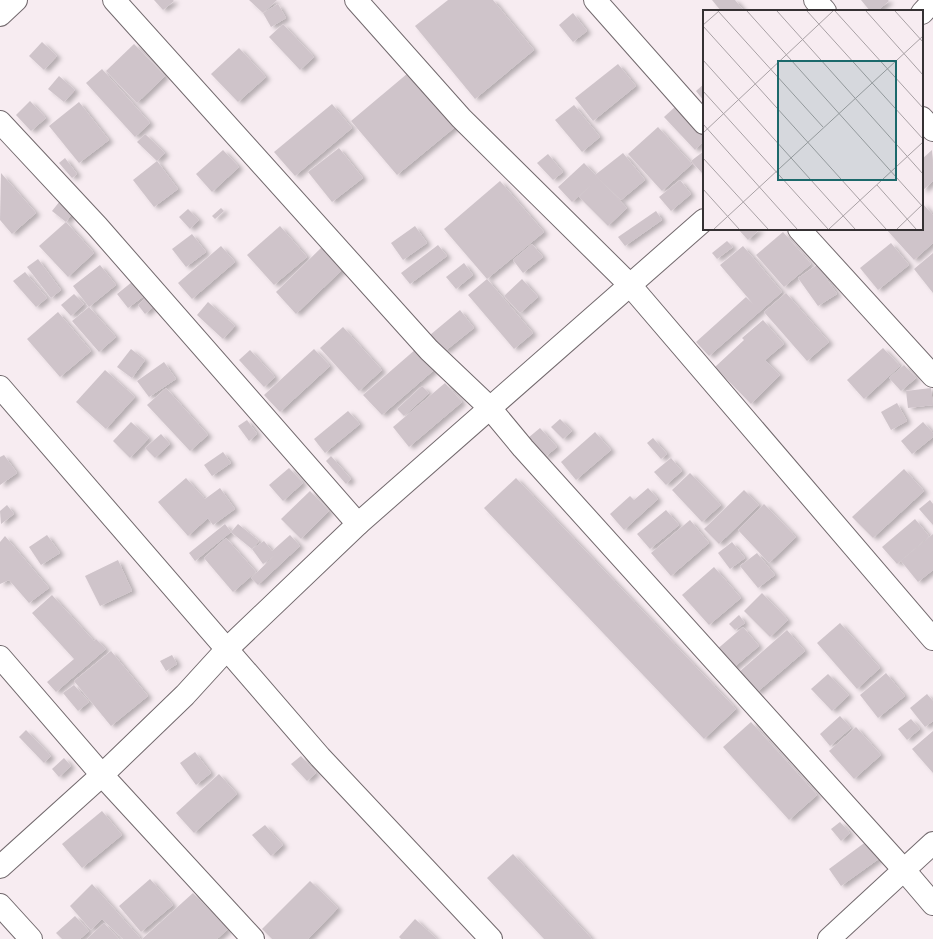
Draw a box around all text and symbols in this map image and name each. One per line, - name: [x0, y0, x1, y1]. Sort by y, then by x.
- inset map: [703, 10, 923, 230]

